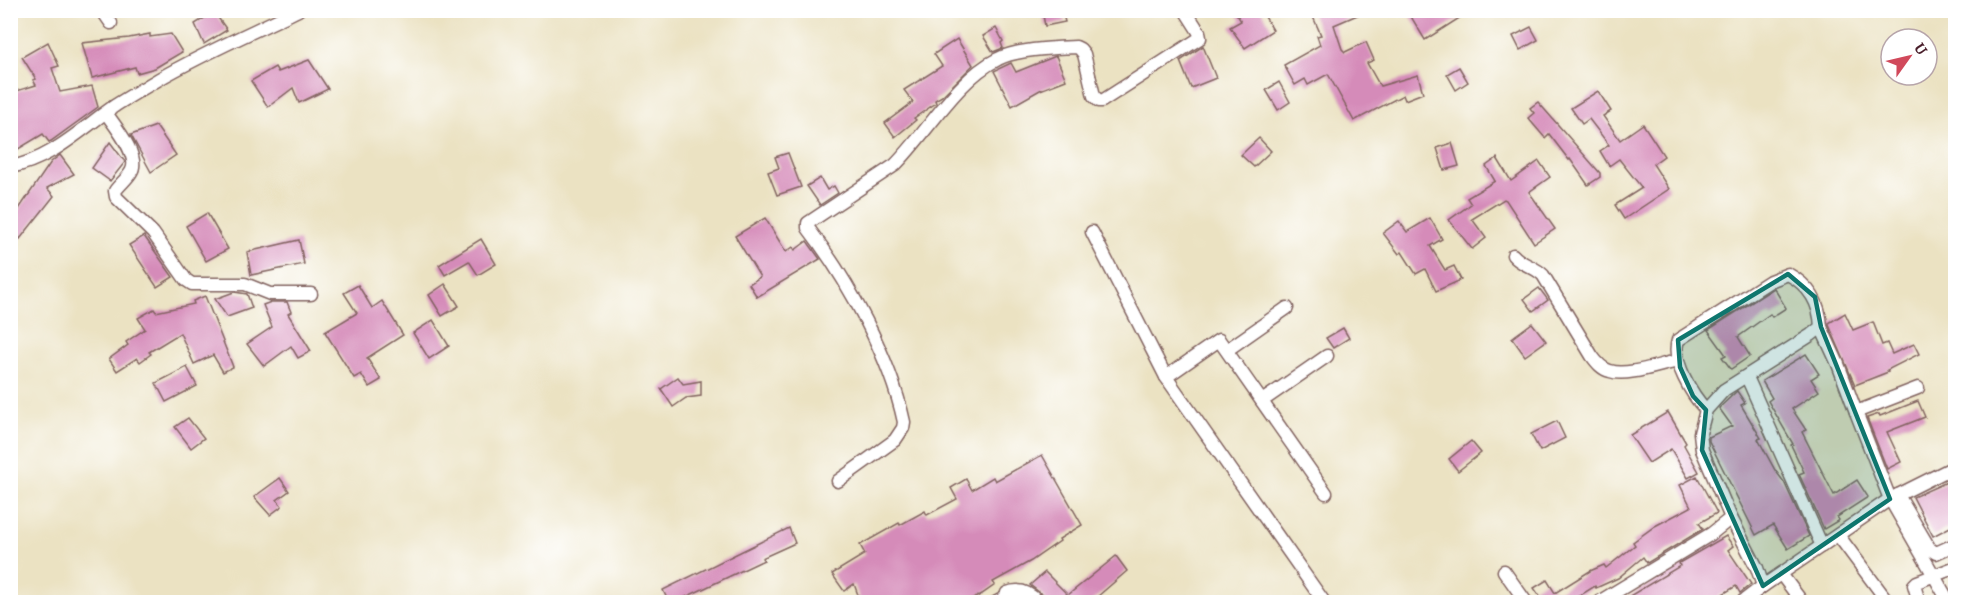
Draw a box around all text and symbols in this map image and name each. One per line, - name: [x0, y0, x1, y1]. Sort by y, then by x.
- north arrow: [1879, 27, 1939, 87]
- text: U: [1909, 39, 1933, 60]

